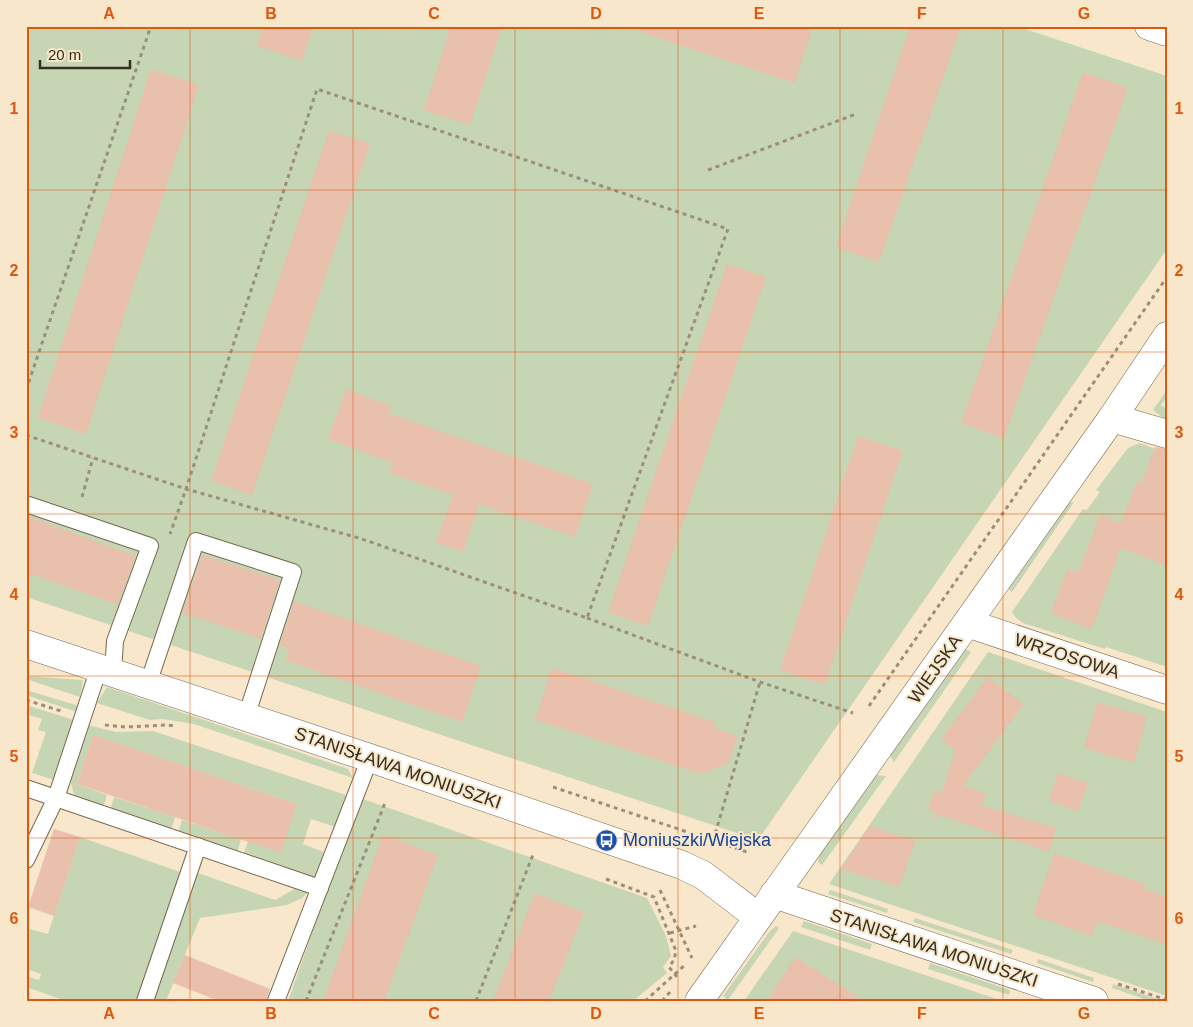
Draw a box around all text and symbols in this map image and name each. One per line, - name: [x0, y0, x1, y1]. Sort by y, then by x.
- text: A: [103, 5, 115, 22]
- text: B: [265, 5, 277, 22]
- text: C: [428, 5, 440, 22]
- text: D: [590, 5, 602, 22]
- text: E: [754, 5, 765, 22]
- text: F: [917, 5, 927, 22]
- text: G: [1078, 5, 1090, 22]
- scale bar: [40, 38, 130, 70]
- text: 20 m: [48, 46, 81, 63]
- text: 1: [10, 100, 19, 117]
- text: 1: [1175, 100, 1184, 117]
- text: 2: [10, 262, 19, 279]
- text: 2: [1175, 262, 1184, 279]
- text: 3: [10, 424, 19, 441]
- text: 3: [1175, 424, 1184, 441]
- text: 4: [10, 586, 19, 603]
- text: 4: [1175, 586, 1184, 603]
- street label: WRZOSOWA: [1012, 630, 1122, 682]
- street label: WIEJSKA: [904, 631, 966, 707]
- street label: STANISŁAWA MONIUSZKI: [292, 723, 504, 813]
- text: 5: [10, 748, 19, 765]
- text: 5: [1175, 748, 1184, 765]
- bus stop icon: Moniuszki/Wiejska: [595, 828, 619, 852]
- place label: Moniuszki/Wiejska: [623, 830, 772, 850]
- street label: STANISŁAWA MONIUSZKI: [828, 905, 1040, 991]
- text: 6: [10, 910, 19, 927]
- text: 6: [1175, 910, 1184, 927]
- text: A: [103, 1005, 115, 1022]
- text: B: [265, 1005, 277, 1022]
- text: C: [428, 1005, 440, 1022]
- text: D: [590, 1005, 602, 1022]
- text: E: [754, 1005, 765, 1022]
- text: F: [917, 1005, 927, 1022]
- text: G: [1078, 1005, 1090, 1022]

